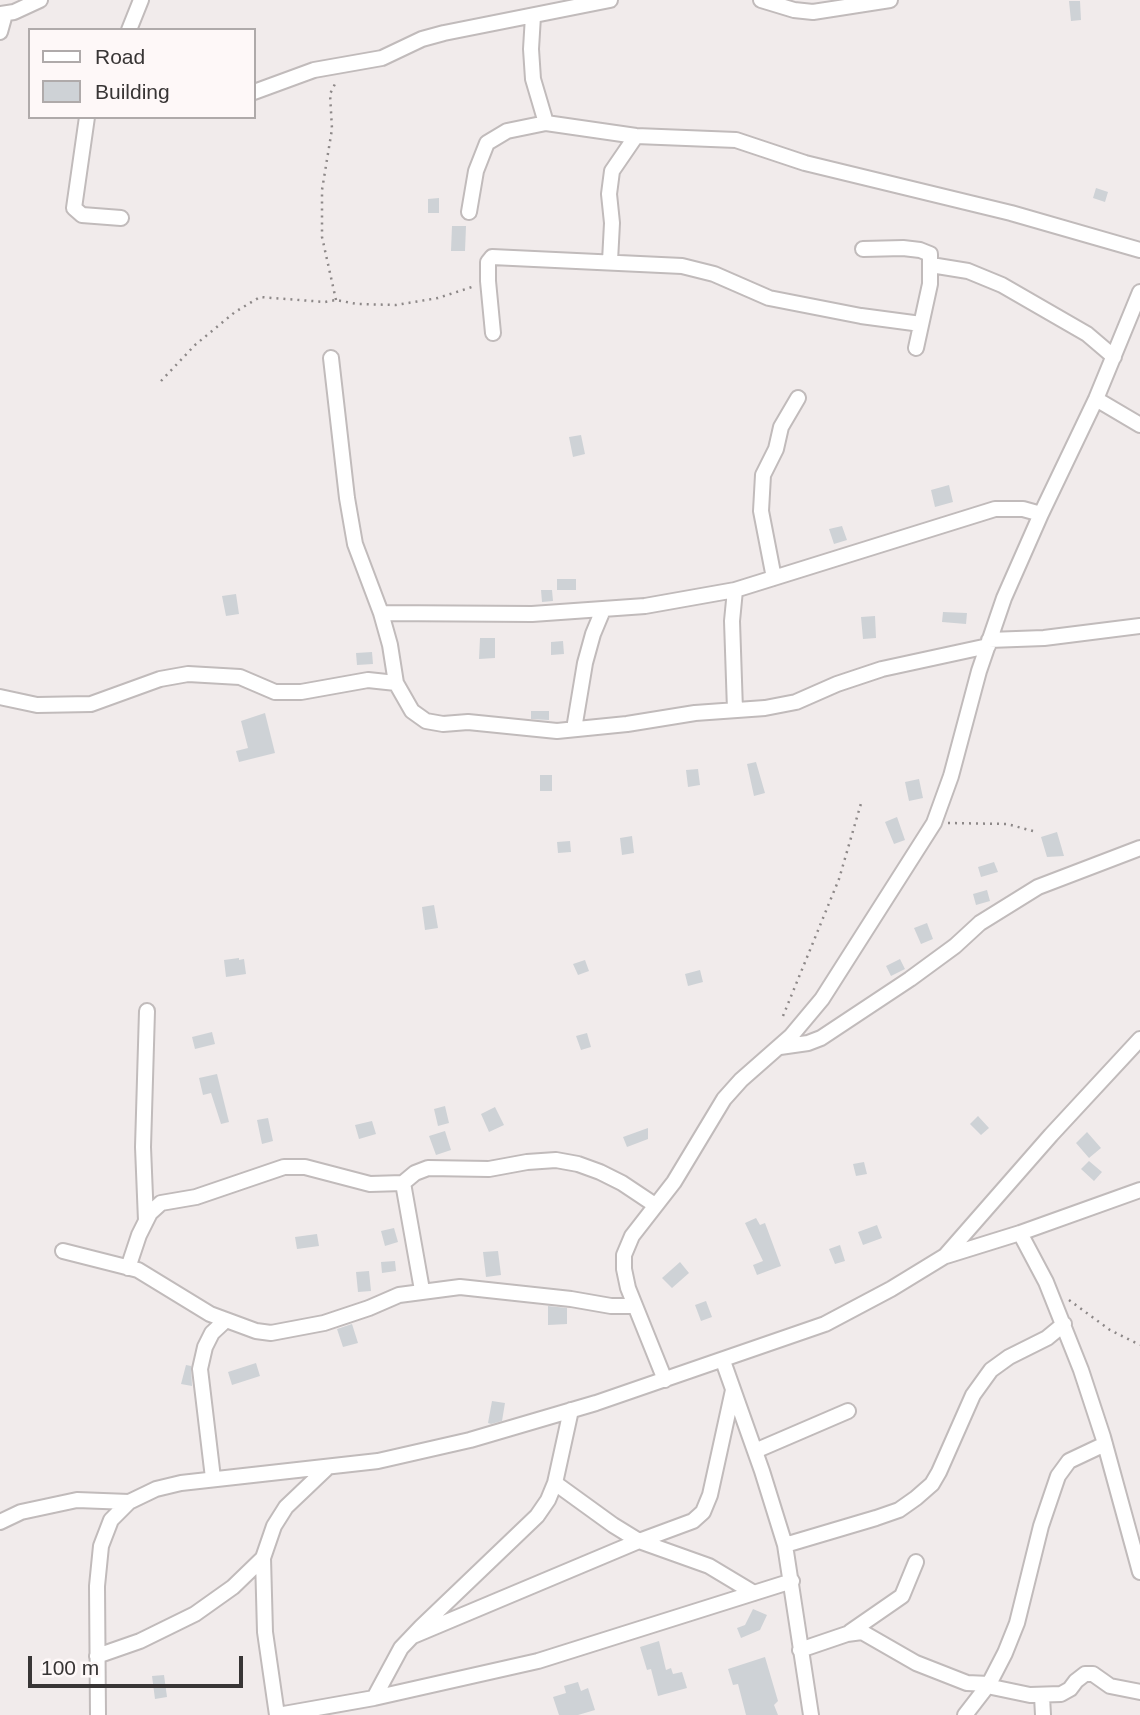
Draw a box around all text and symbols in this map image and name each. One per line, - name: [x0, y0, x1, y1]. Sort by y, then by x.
- legend: [28, 28, 256, 119]
- text: Road: [95, 45, 145, 68]
- text: Building: [95, 80, 170, 103]
- scale bar: [32, 1642, 247, 1686]
- text: 100 m: [41, 1656, 99, 1679]

